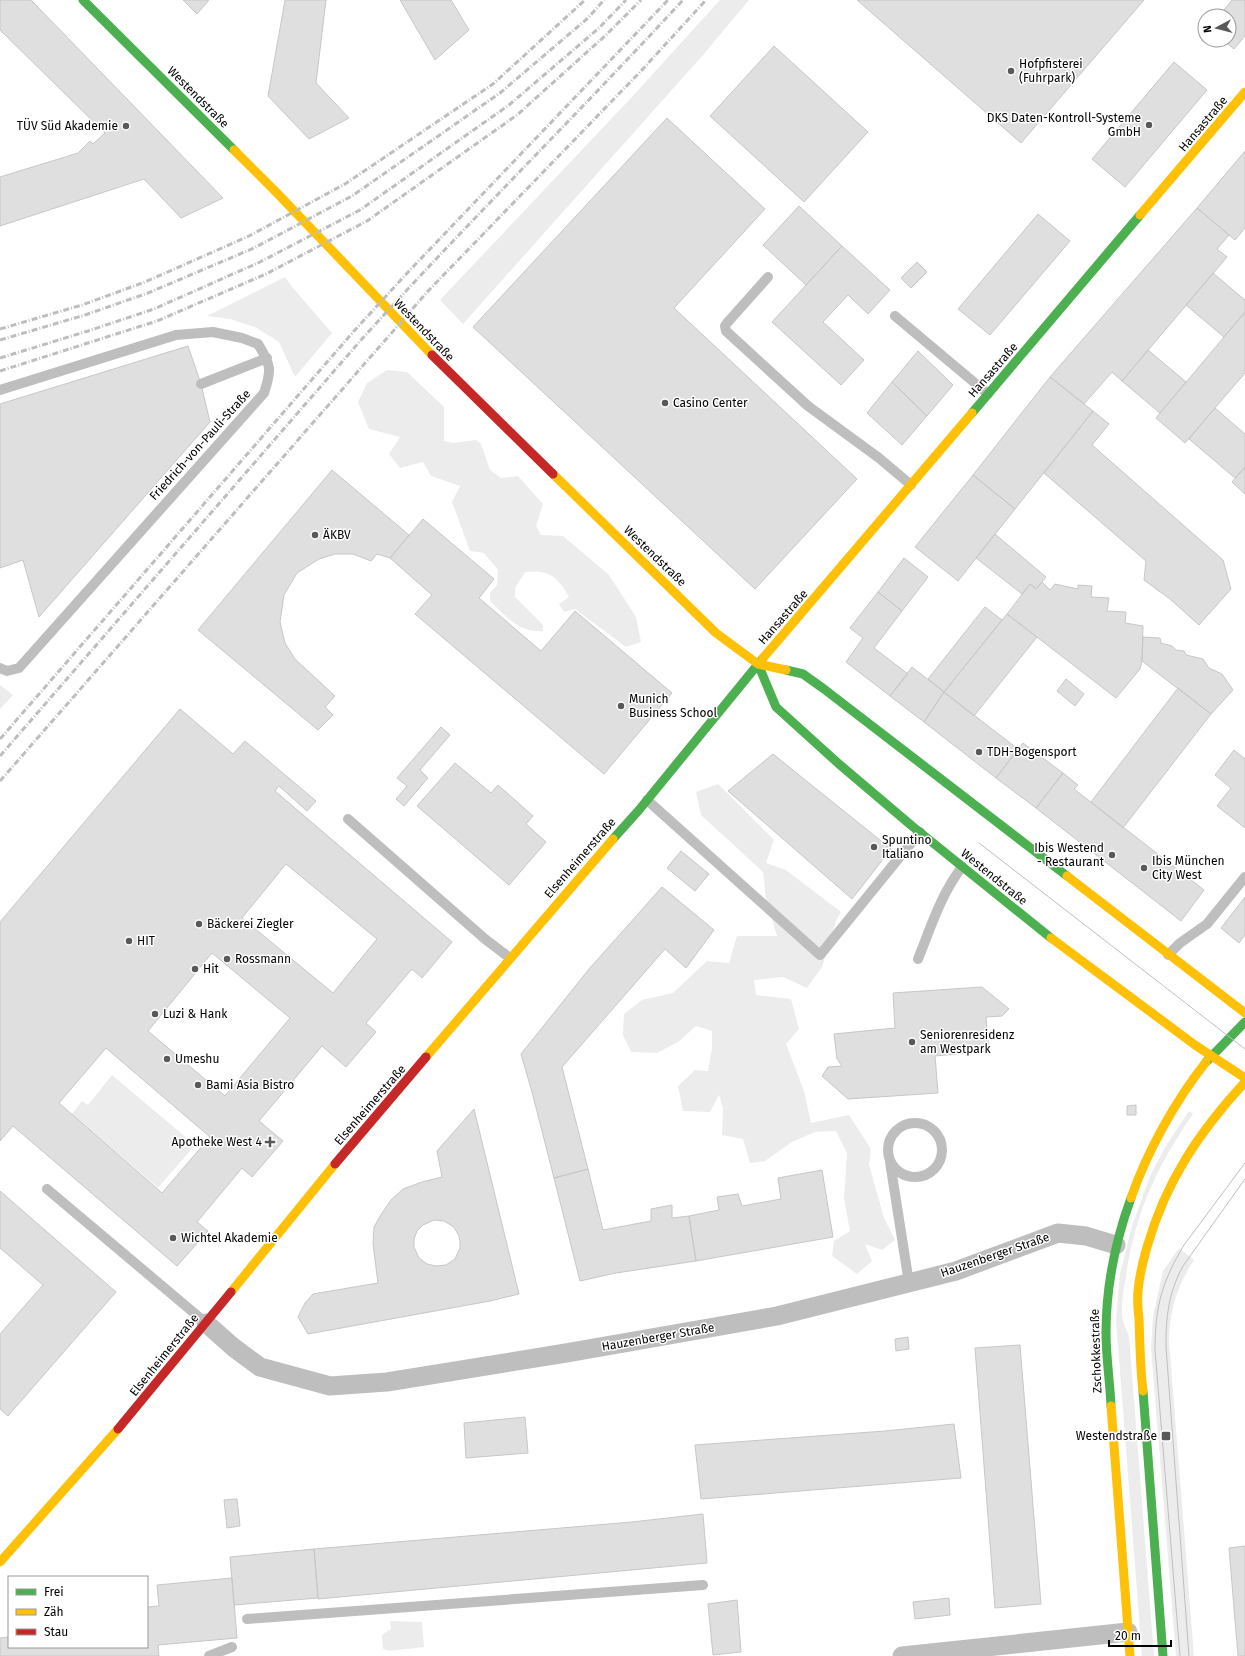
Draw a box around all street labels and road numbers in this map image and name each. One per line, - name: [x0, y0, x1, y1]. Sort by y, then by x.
- street label: Westendstraße: [164, 63, 232, 131]
- street label: Hansastraße: [1176, 93, 1230, 155]
- street label: Westendstraße: [391, 296, 457, 364]
- street label: Hansastraße: [965, 340, 1021, 400]
- street label: Friedrich-von-Pauli-Straße: [147, 387, 253, 503]
- street label: Westendstraße: [621, 523, 689, 589]
- street label: Hansastraße: [755, 587, 811, 647]
- street label: Elsenheimerstraße: [541, 815, 619, 901]
- street label: Westendstraße: [958, 846, 1030, 908]
- street label: Elsenheimerstraße: [331, 1062, 409, 1148]
- street label: Hauzenberger Straße: [939, 1230, 1051, 1280]
- street label: Zschokkestraße: [1088, 1309, 1104, 1393]
- street label: Elsenheimerstraße: [127, 1311, 201, 1399]
- street label: Hauzenberger Straße: [601, 1320, 715, 1354]

